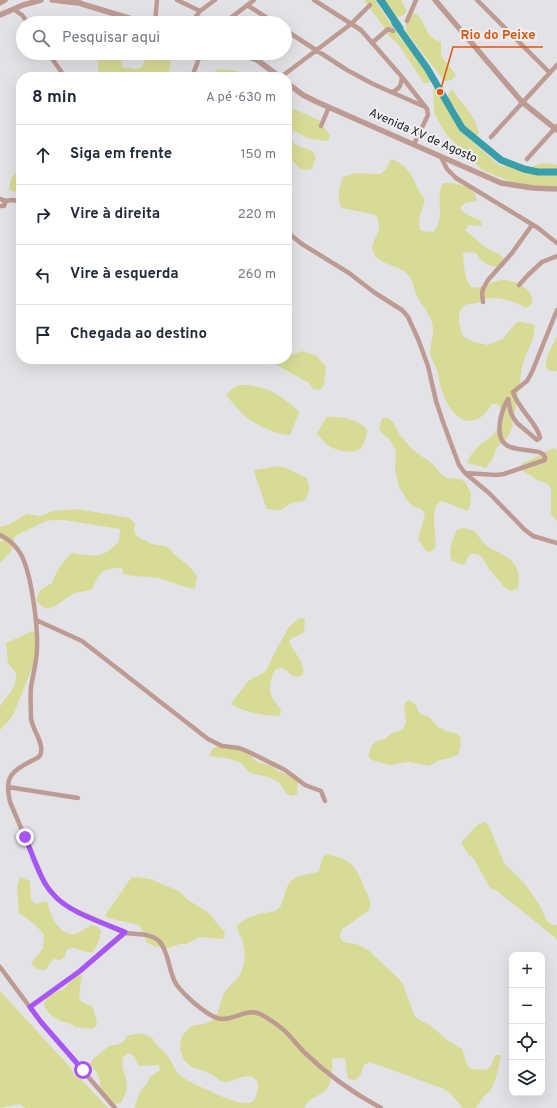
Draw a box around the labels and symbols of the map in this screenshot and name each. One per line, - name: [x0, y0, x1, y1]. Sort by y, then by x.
- callout: Rio do Peixe: [453, 22, 543, 47]
- text: Rio do Peixe: [461, 28, 535, 44]
- street label: Avenida XV de Agosto: [366, 105, 480, 167]
- route end: [16, 828, 34, 846]
- route start: [74, 1061, 92, 1079]

